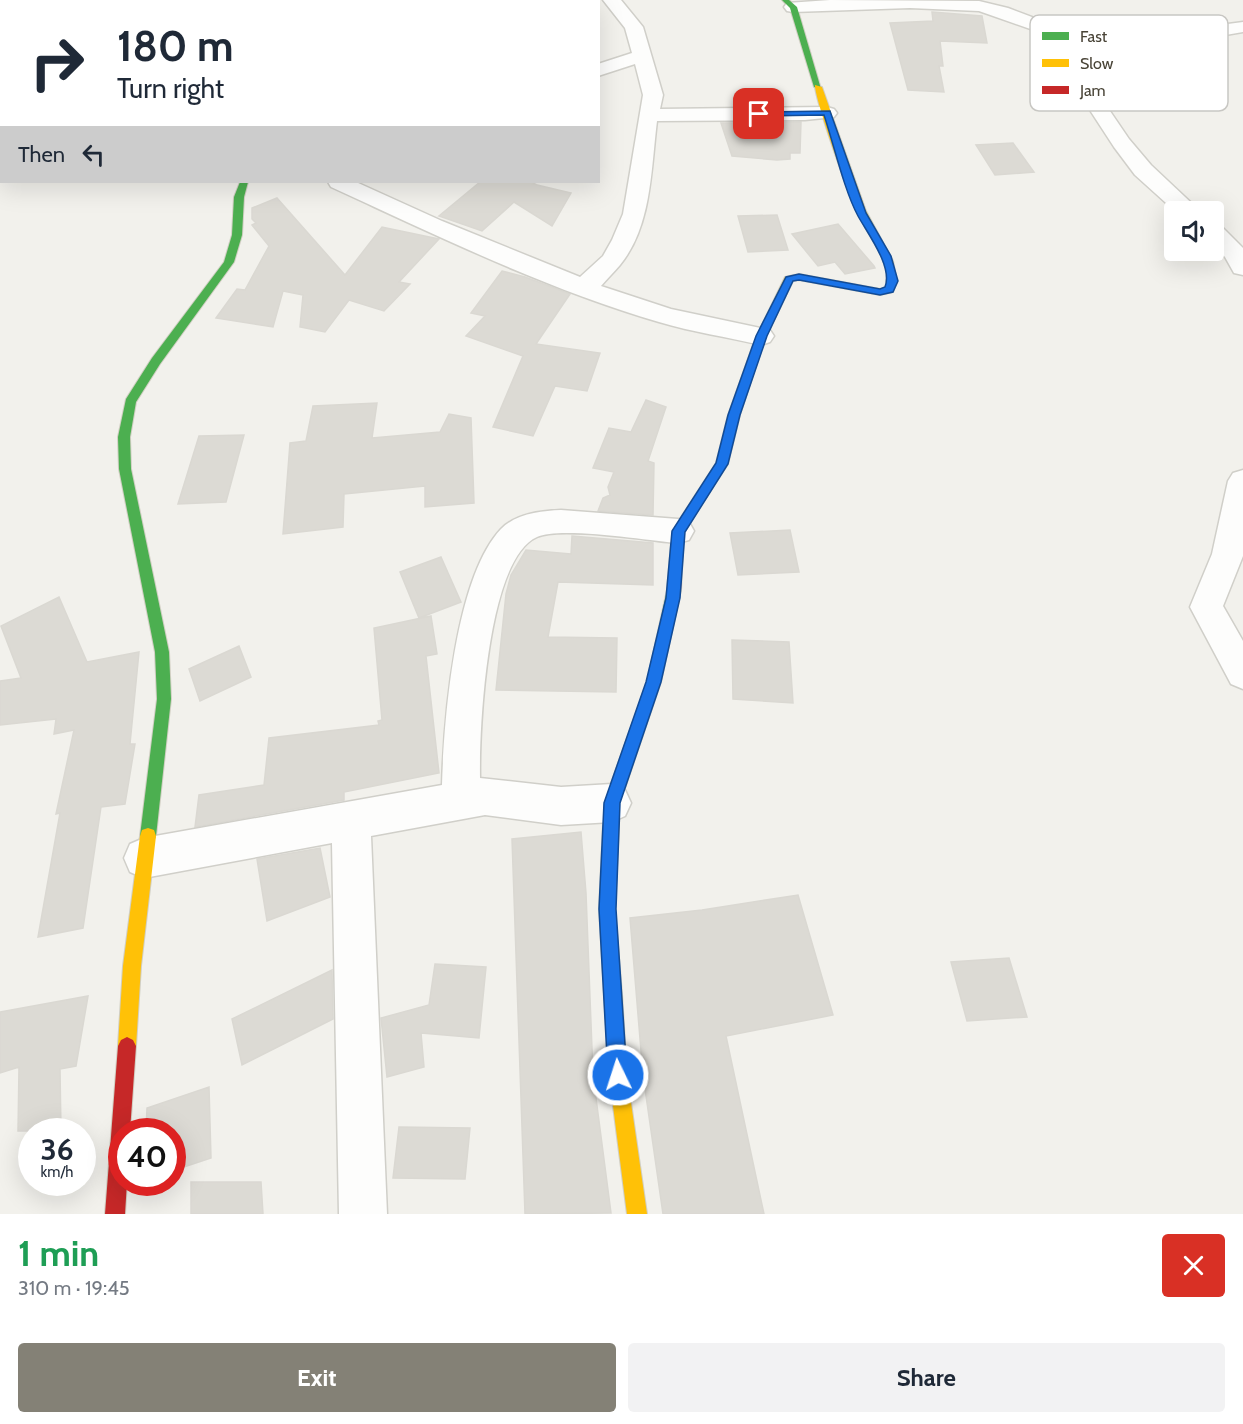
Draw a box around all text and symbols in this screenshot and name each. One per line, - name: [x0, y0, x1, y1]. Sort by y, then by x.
- legend: [1030, 15, 1228, 111]
- text: 180 m: [117, 20, 233, 72]
- icon: right: [18, 24, 96, 102]
- text: Fast: [1080, 27, 1108, 46]
- text: Slow: [1080, 54, 1114, 73]
- text: Turn right: [117, 72, 224, 105]
- text: Jam: [1079, 81, 1106, 100]
- pin: [733, 88, 784, 139]
- icon: arrive: [742, 97, 775, 130]
- icon: left: [77, 138, 110, 171]
- text: Then: [18, 141, 65, 168]
- map controls: [1164, 201, 1224, 261]
- button: sound: [1164, 201, 1224, 261]
- position arrow: [586, 1043, 650, 1107]
- speed limit sign: 40: [108, 1118, 186, 1196]
- text: 36: [40, 1131, 74, 1168]
- text: km/h: [41, 1163, 73, 1181]
- text: 1 min: [18, 1231, 99, 1275]
- button: close: [1162, 1234, 1225, 1297]
- text: 310 m · 19:45: [18, 1276, 130, 1300]
- button: Exit: [18, 1343, 616, 1412]
- button: Share: [628, 1343, 1225, 1412]

